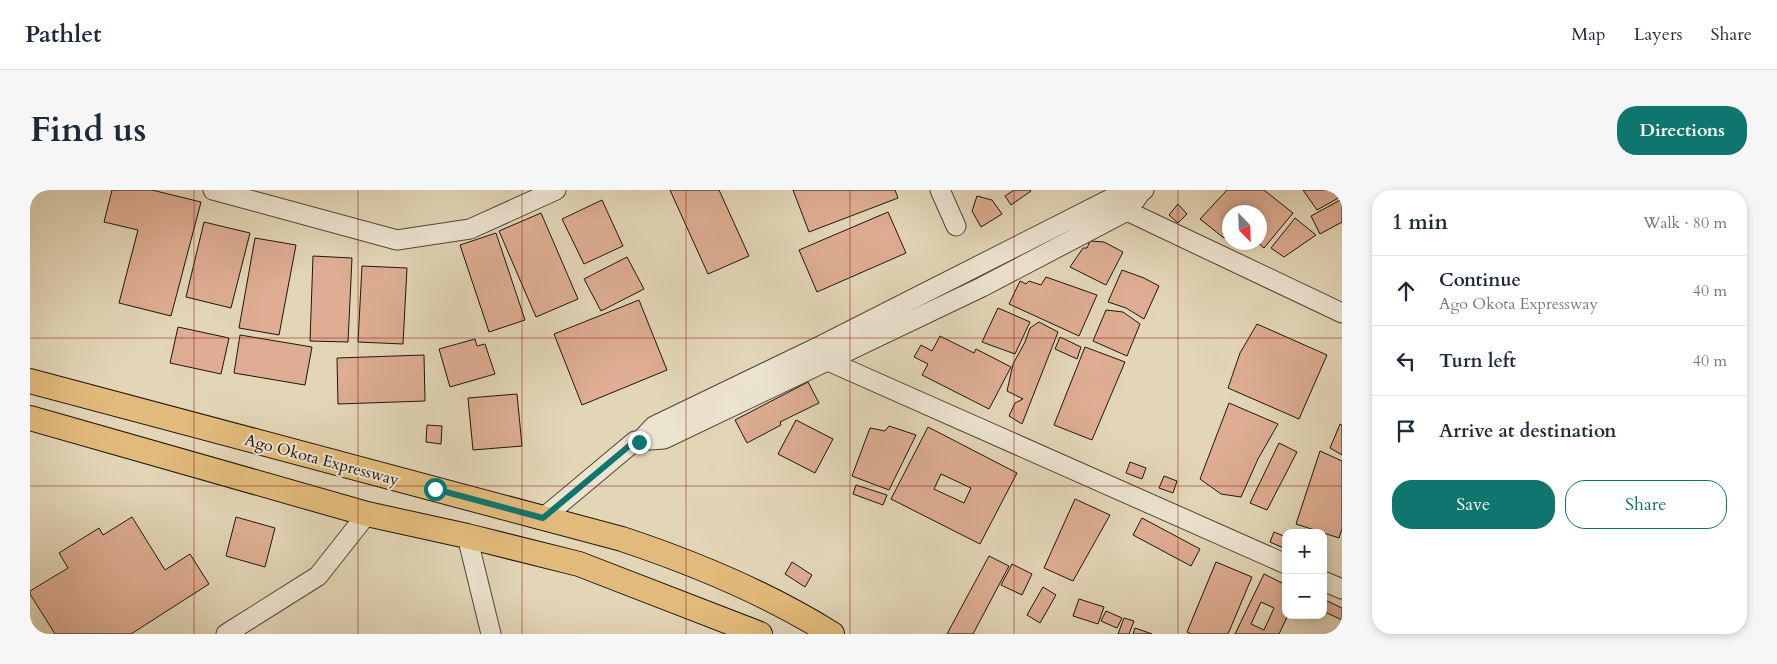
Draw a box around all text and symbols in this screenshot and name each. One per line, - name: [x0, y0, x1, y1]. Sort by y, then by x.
- text: Pathlet: [25, 18, 102, 51]
- text: Map: [1571, 22, 1606, 47]
- text: Layers: [1634, 22, 1683, 47]
- text: Share: [1711, 22, 1752, 47]
- text: Find us: [30, 106, 146, 154]
- button: Directions: [1617, 106, 1747, 155]
- north arrow: [1222, 205, 1267, 250]
- text: 1 min: [1392, 208, 1448, 237]
- text: Walk · 80 m: [1643, 212, 1727, 234]
- text: Continue: [1439, 267, 1521, 293]
- icon: ahead: [1392, 277, 1420, 305]
- text: 40 m: [1693, 280, 1727, 302]
- text: Ago Okota Expressway: [1439, 293, 1598, 315]
- icon: left: [1392, 347, 1420, 375]
- text: Turn left: [1439, 348, 1516, 374]
- text: 40 m: [1693, 350, 1727, 372]
- icon: arrive: [1392, 417, 1420, 445]
- text: Arrive at destination: [1439, 418, 1616, 444]
- street label: Ago Okota Expressway: [242, 429, 402, 491]
- route end: [628, 431, 651, 454]
- route start: [424, 478, 447, 501]
- button: Save: [1392, 480, 1555, 529]
- button: Share: [1565, 480, 1727, 529]
- map controls: [1282, 529, 1327, 619]
- button: +: [1282, 529, 1327, 574]
- button: −: [1282, 574, 1327, 619]

